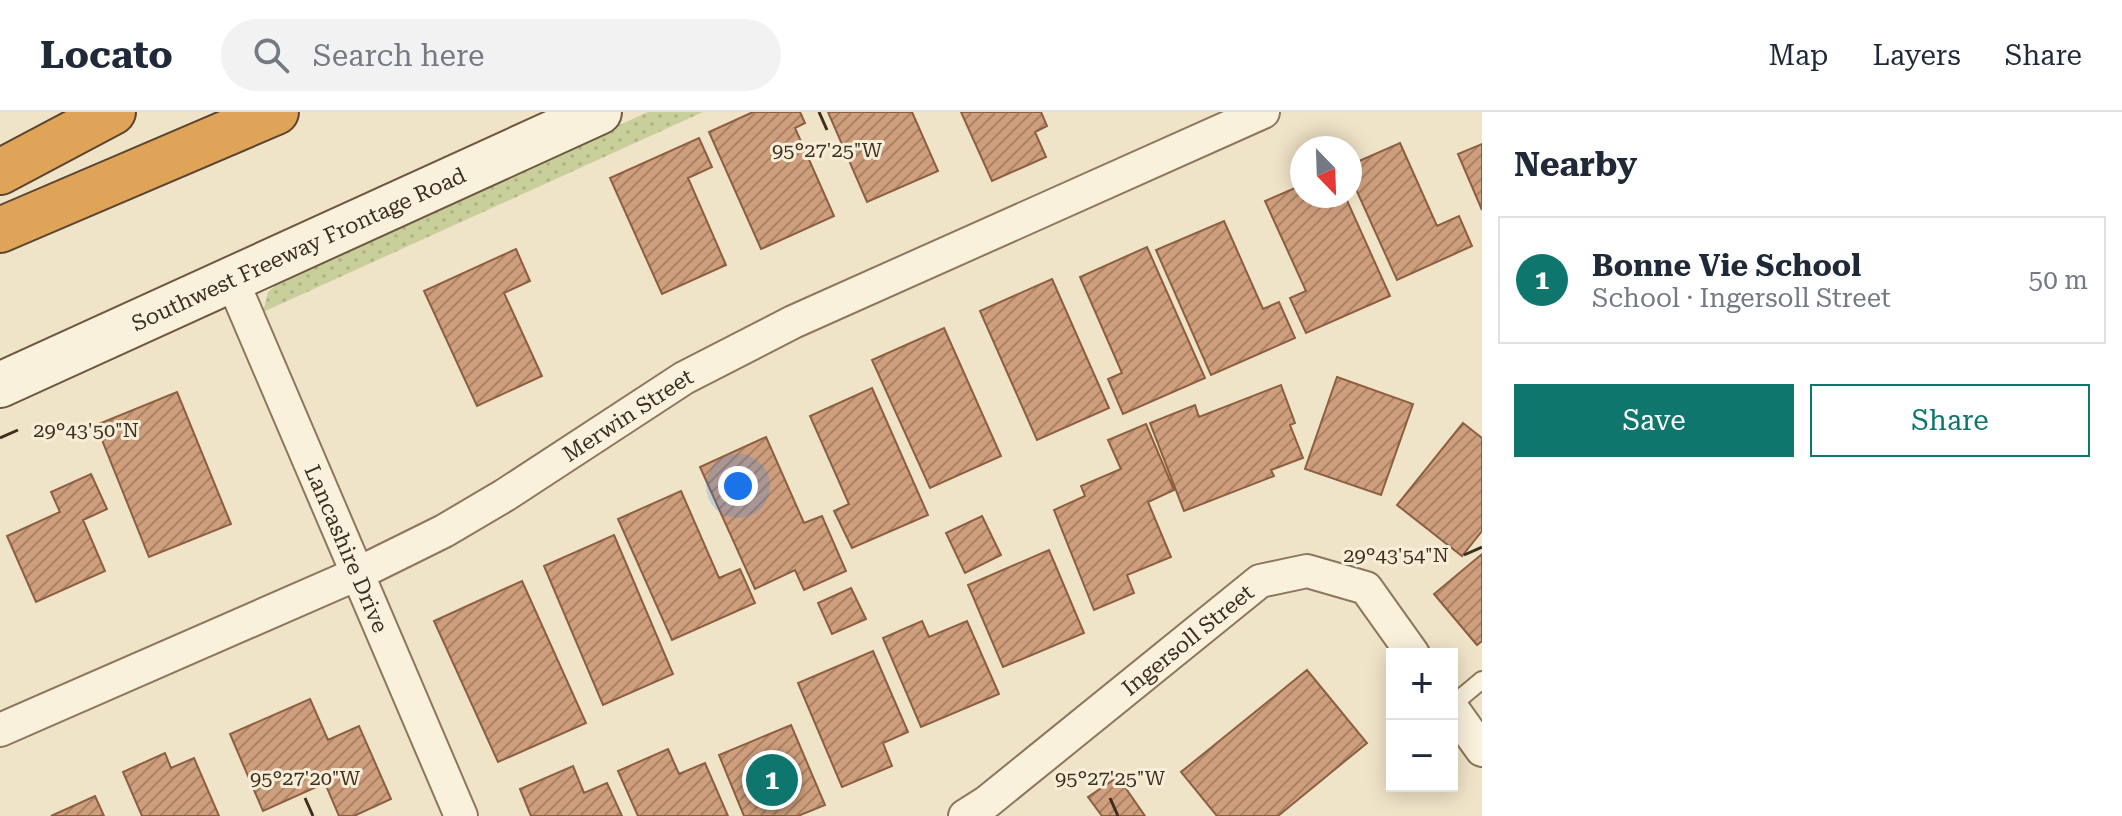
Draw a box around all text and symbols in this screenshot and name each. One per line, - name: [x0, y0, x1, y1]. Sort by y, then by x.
- search box: [221, 19, 781, 91]
- text: Locato: [40, 33, 173, 77]
- icon: search: [249, 33, 293, 77]
- text: Search here: [313, 38, 485, 73]
- text: Map: [1769, 39, 1828, 72]
- text: Layers: [1872, 39, 1961, 72]
- text: Share: [2005, 39, 2082, 72]
- north arrow: [1290, 136, 1362, 208]
- text: 95°27'25"W: [772, 138, 883, 162]
- text: Nearby: [1514, 144, 1637, 184]
- street label: Southwest Freeway Frontage Road: [128, 162, 470, 336]
- text: Bonne Vie School: [1592, 248, 1861, 283]
- text: 1: [1535, 265, 1549, 295]
- text: 50 m: [2029, 265, 2088, 295]
- text: School · Ingersoll Street: [1592, 283, 1891, 313]
- street label: Merwin Street: [558, 364, 697, 467]
- button: Save: [1514, 384, 1794, 457]
- button: Share: [1810, 384, 2090, 457]
- text: 29°43'50"N: [33, 418, 139, 442]
- street label: Lancashire Drive: [299, 461, 393, 636]
- your location: [718, 466, 758, 506]
- text: 29°43'54"N: [1343, 543, 1449, 567]
- street label: Ingersoll Street: [1117, 579, 1259, 701]
- map controls: [1386, 648, 1458, 792]
- button: +: [1386, 648, 1458, 720]
- button: −: [1386, 720, 1458, 792]
- pin: 1: [746, 750, 798, 810]
- text: 95°27'20"W: [250, 766, 361, 790]
- text: 95°27'25"W: [1055, 766, 1166, 790]

